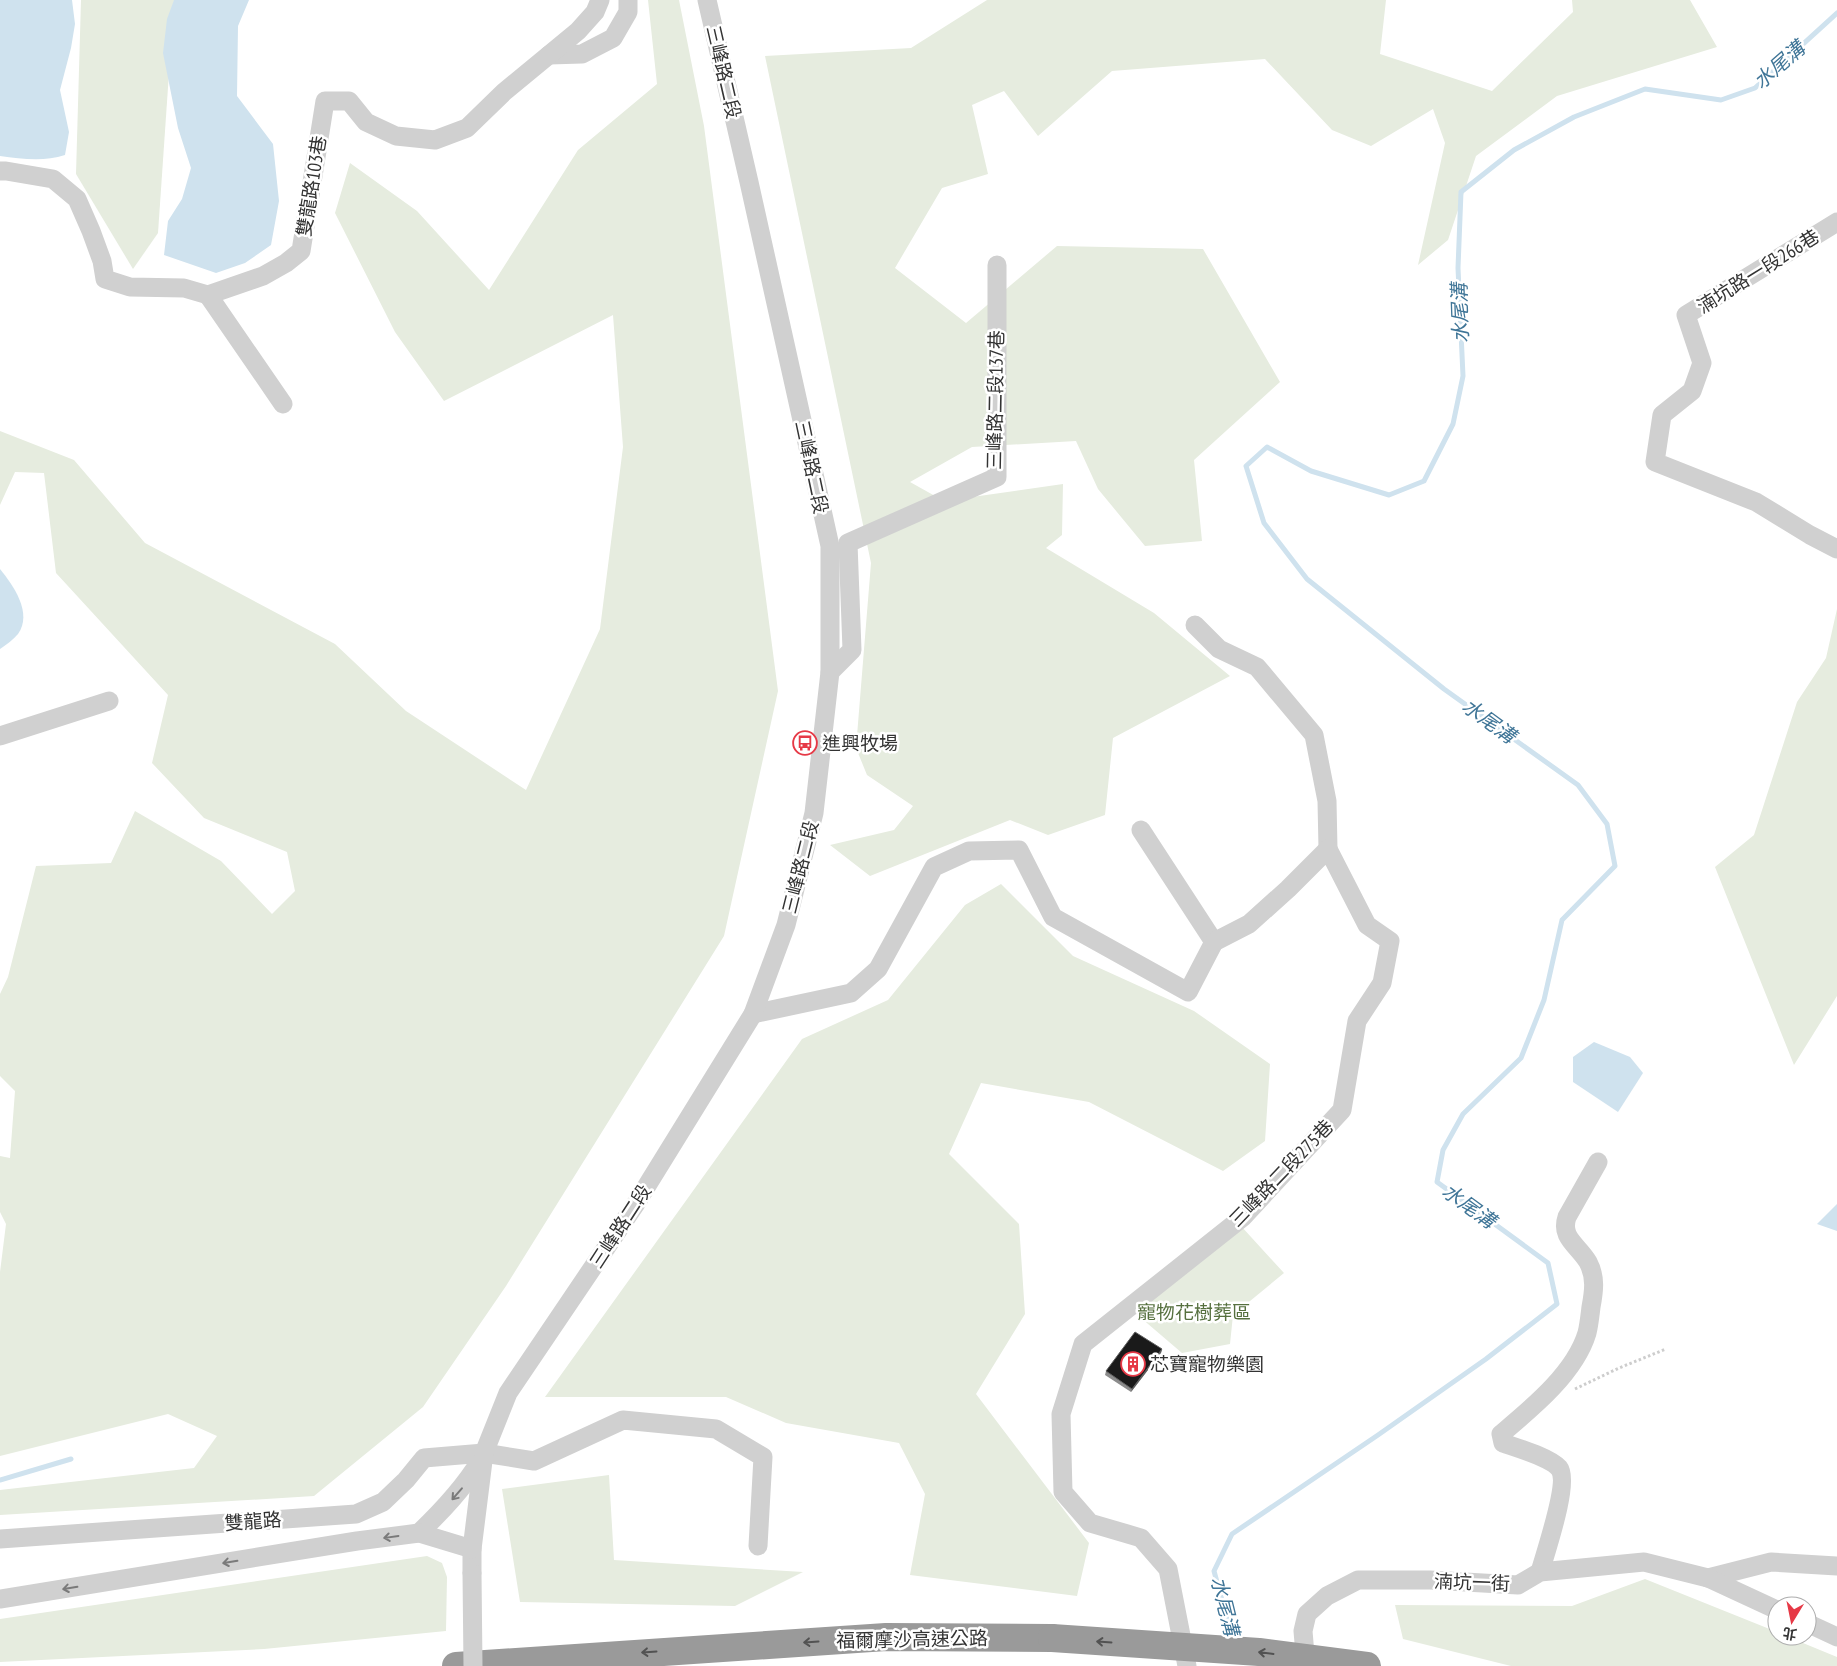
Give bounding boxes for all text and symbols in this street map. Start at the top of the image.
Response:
street label: 三峰路二段 [702,23,746,121]
water label: 水尾溝 [1748,34,1812,94]
street label: 雙龍路103巷 [291,134,331,238]
street label: 湳坑路一段266巷 [1692,224,1824,318]
water label: 水尾溝 [1446,280,1474,343]
street label: 三峰路二段137巷 [982,330,1008,470]
street label: 三峰路二段 [790,418,834,516]
water label: 水尾溝 [1457,693,1523,751]
bus stop icon: 進興牧場 [792,730,818,756]
place label: 進興牧場 [822,731,898,755]
street label: 三峰路二段 [777,818,823,916]
street label: 三峰路二段275巷 [1224,1114,1338,1232]
water label: 水尾溝 [1437,1178,1503,1236]
street label: 三峰路二段 [584,1180,656,1272]
park label: 寵物花樹葬區 [1137,1300,1251,1324]
building icon: 芯寶寵物樂園 [1120,1351,1146,1377]
place label: 芯寶寵物樂園 [1150,1352,1264,1376]
one-way arrow [451,1487,463,1500]
street label: 雙龍路 [224,1507,282,1535]
one-way arrow [383,1532,399,1542]
one-way arrow [223,1558,239,1568]
street label: 湳坑一街 [1434,1569,1510,1595]
water label: 水尾溝 [1205,1574,1246,1641]
one-way arrow [62,1583,78,1593]
north arrow [1767,1596,1817,1646]
text: 北 [1781,1624,1798,1644]
street label: 福爾摩沙高速公路 [836,1626,988,1652]
one-way arrow [803,1637,819,1646]
one-way arrow [1096,1637,1112,1646]
one-way arrow [641,1648,657,1657]
one-way arrow [1259,1648,1275,1658]

